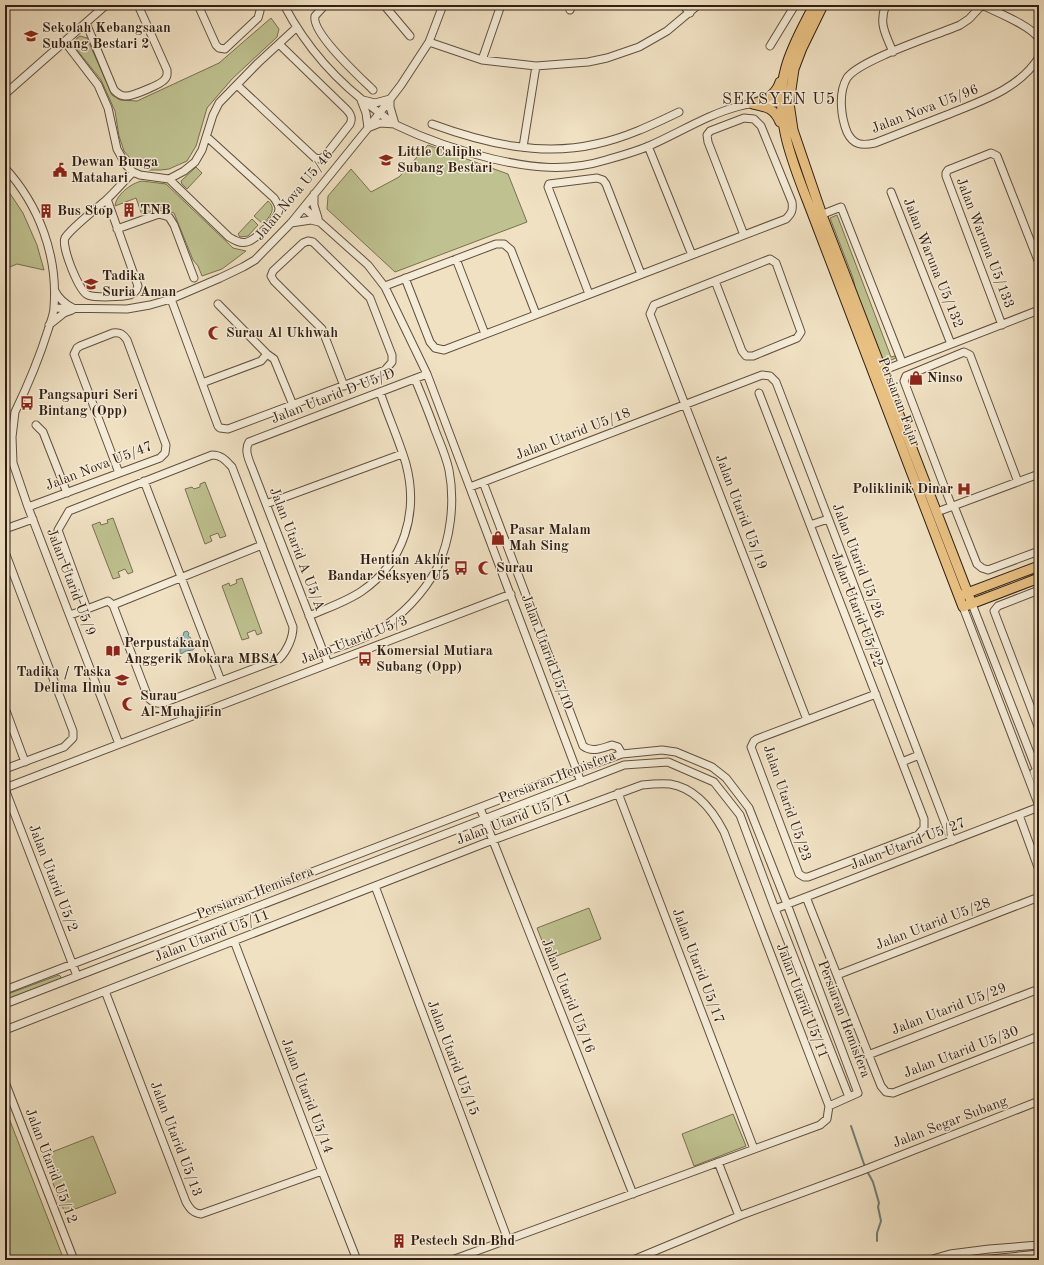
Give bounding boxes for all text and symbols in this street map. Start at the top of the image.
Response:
place label: Sekolah Kebangsaan Subang Bestari 2 [42,21,171,51]
school or university icon: Sekolah Kebangsaan Subang Bestari 2 [23,28,39,44]
street label: Jalan Nova U5/96 [870,82,980,136]
district label: SEKSYEN U5 [722,92,836,108]
place label: Little Caliphs Subang Bestari [397,145,492,175]
street label: Jalan Nova U5/46 [252,147,336,243]
school or university icon: Little Caliphs Subang Bestari [378,152,394,168]
place label: Dewan Bunga Matahari [71,155,158,185]
public building icon: Dewan Bunga Matahari [52,162,68,178]
street label: Jalan Waruna U5/133 [954,176,1016,310]
street label: Jalan Waruna U5/132 [901,196,965,330]
building icon: TNB [121,202,137,218]
building icon: Bus Stop [38,203,54,219]
place label: TNB [140,203,171,217]
place label: Bus Stop [57,204,113,218]
place label: Tadika Suria Aman [102,269,176,299]
school or university icon: Tadika Suria Aman [83,276,99,292]
mosque icon: Surau Al Ukhwah [207,325,223,341]
place label: Surau Al Ukhwah [226,326,338,340]
street label: Persiaran Fajar [876,355,923,449]
street label: Jalan Utarid D U5/D [269,366,397,426]
shop icon: Ninso [908,370,924,386]
place label: Ninso [927,371,963,385]
place label: Pangsapuri Seri Bintang (Opp) [38,388,138,418]
bus stop icon: Pangsapuri Seri Bintang (Opp) [19,395,35,411]
street label: Jalan Utarid U5/18 [514,406,632,462]
street label: Jalan Nova U5/47 [44,439,154,493]
street label: Jalan Utarid U5/19 [713,453,769,571]
hospital icon: Poliklinik Dinar [956,481,972,497]
place label: Poliklinik Dinar [852,482,953,496]
street label: Jalan Utarid A U5/A [267,485,327,613]
street label: Jalan Utarid U5/26 [830,502,886,620]
place label: Pasar Malam Mah Sing [509,523,591,553]
street label: Jalan Utarid U5/9 [44,526,98,638]
shop icon: Pasar Malam Mah Sing [490,530,506,546]
street label: Jalan Utarid U5/22 [829,551,885,669]
place label: Hentian Akhir Bandar Seksyen U5 [327,553,450,583]
bus stop icon: Hentian Akhir Bandar Seksyen U5 [453,560,469,576]
mosque icon: Surau [477,560,493,576]
place label: Surau [496,561,534,575]
street label: Jalan Utarid U5/10 [519,593,575,711]
street label: Jalan Utarid U5/3 [298,613,410,667]
place label: Perpustakaan Anggerik Mokara MBSA [124,636,279,666]
library icon: Perpustakaan Anggerik Mokara MBSA [105,643,121,659]
place label: Komersial Mutiara Subang (Opp) [376,644,493,674]
bus stop icon: Komersial Mutiara Subang (Opp) [357,651,373,667]
place label: Tadika / Taska Delima Ilmu [16,665,111,695]
school or university icon: Tadika / Taska Delima Ilmu [114,672,130,688]
place label: Surau Al-Muhajirin [140,689,222,719]
mosque icon: Surau Al-Muhajirin [121,696,137,712]
street label: Jalan Utarid U5/23 [761,743,813,863]
street label: Persiaran Hemisfera [497,748,617,806]
street label: Jalan Utarid U5/11 [455,791,573,847]
street label: Jalan Utarid U5/27 [849,816,967,872]
street label: Jalan Utarid U5/2 [26,822,80,934]
street label: Persiaran Hemisfera [195,864,315,922]
street label: Jalan Utarid U5/28 [874,896,992,952]
street label: Jalan Utarid U5/17 [670,907,726,1025]
street label: Jalan Utarid U5/11 [153,908,271,964]
street label: Jalan Utarid U5/16 [539,937,597,1055]
street label: Jalan Utarid U5/11 [774,942,830,1060]
street label: Persiaran Hemisfera [815,959,873,1079]
street label: Jalan Utarid U5/29 [890,981,1008,1037]
street label: Jalan Utarid U5/15 [425,999,481,1117]
street label: Jalan Utarid U5/30 [902,1024,1020,1080]
street label: Jalan Utarid U5/14 [279,1037,335,1155]
street label: Jalan Utarid U5/13 [148,1080,204,1198]
street label: Jalan Segar Subang [891,1094,1010,1150]
street label: Jalan Utarid U5/12 [23,1107,79,1225]
building icon: Pestech Sdn Bhd [391,1233,407,1249]
place label: Pestech Sdn Bhd [410,1234,515,1248]

